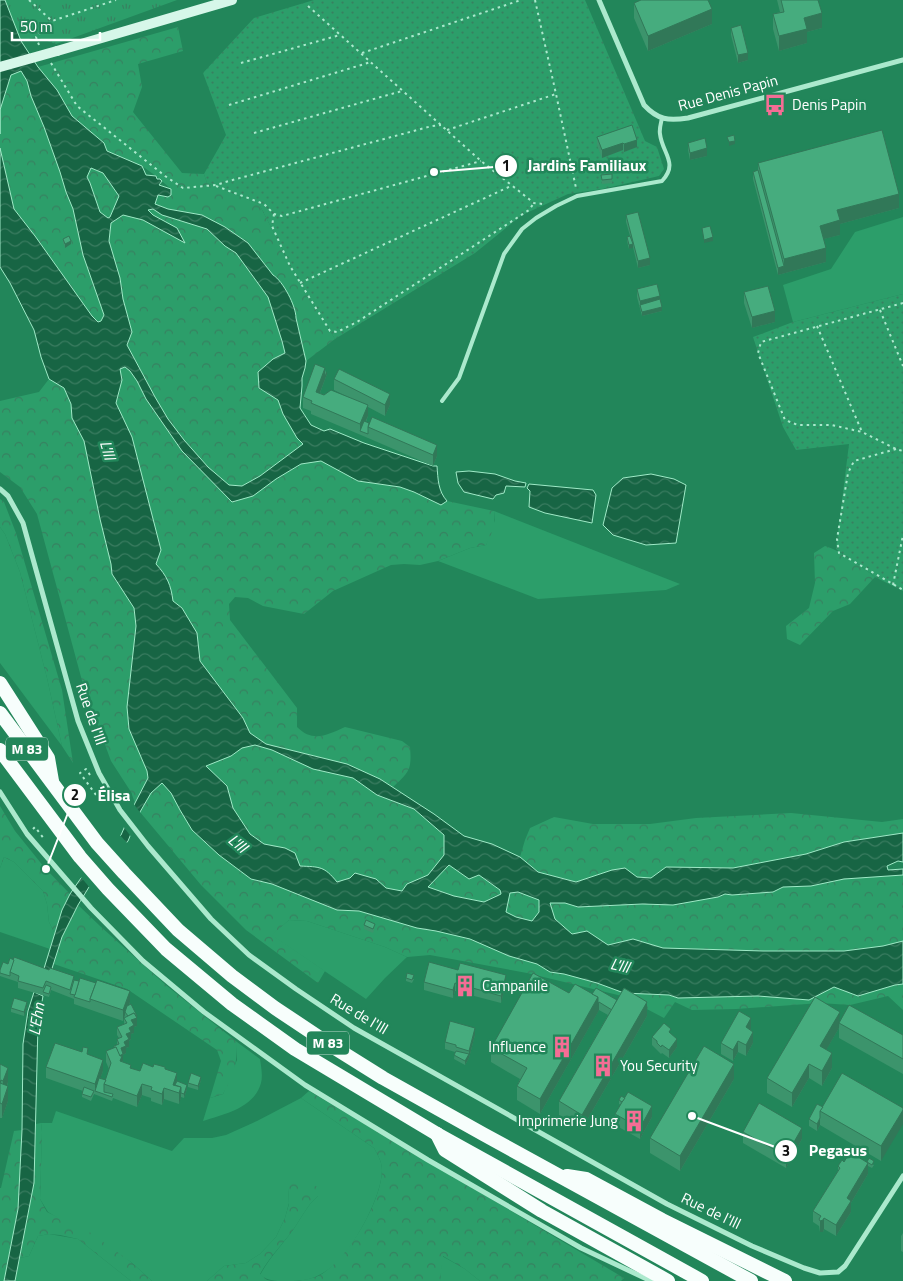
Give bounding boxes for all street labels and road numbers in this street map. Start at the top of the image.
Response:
street label: Rue Denis Papin [675,68,780,117]
street label: Rue de l'Ill [70,680,113,748]
road number: M 83 [6,738,48,761]
street label: Rue de l'Ill [326,987,393,1040]
road number: M 83 [307,1032,349,1054]
street label: Rue de l'Ill [677,1186,745,1235]

